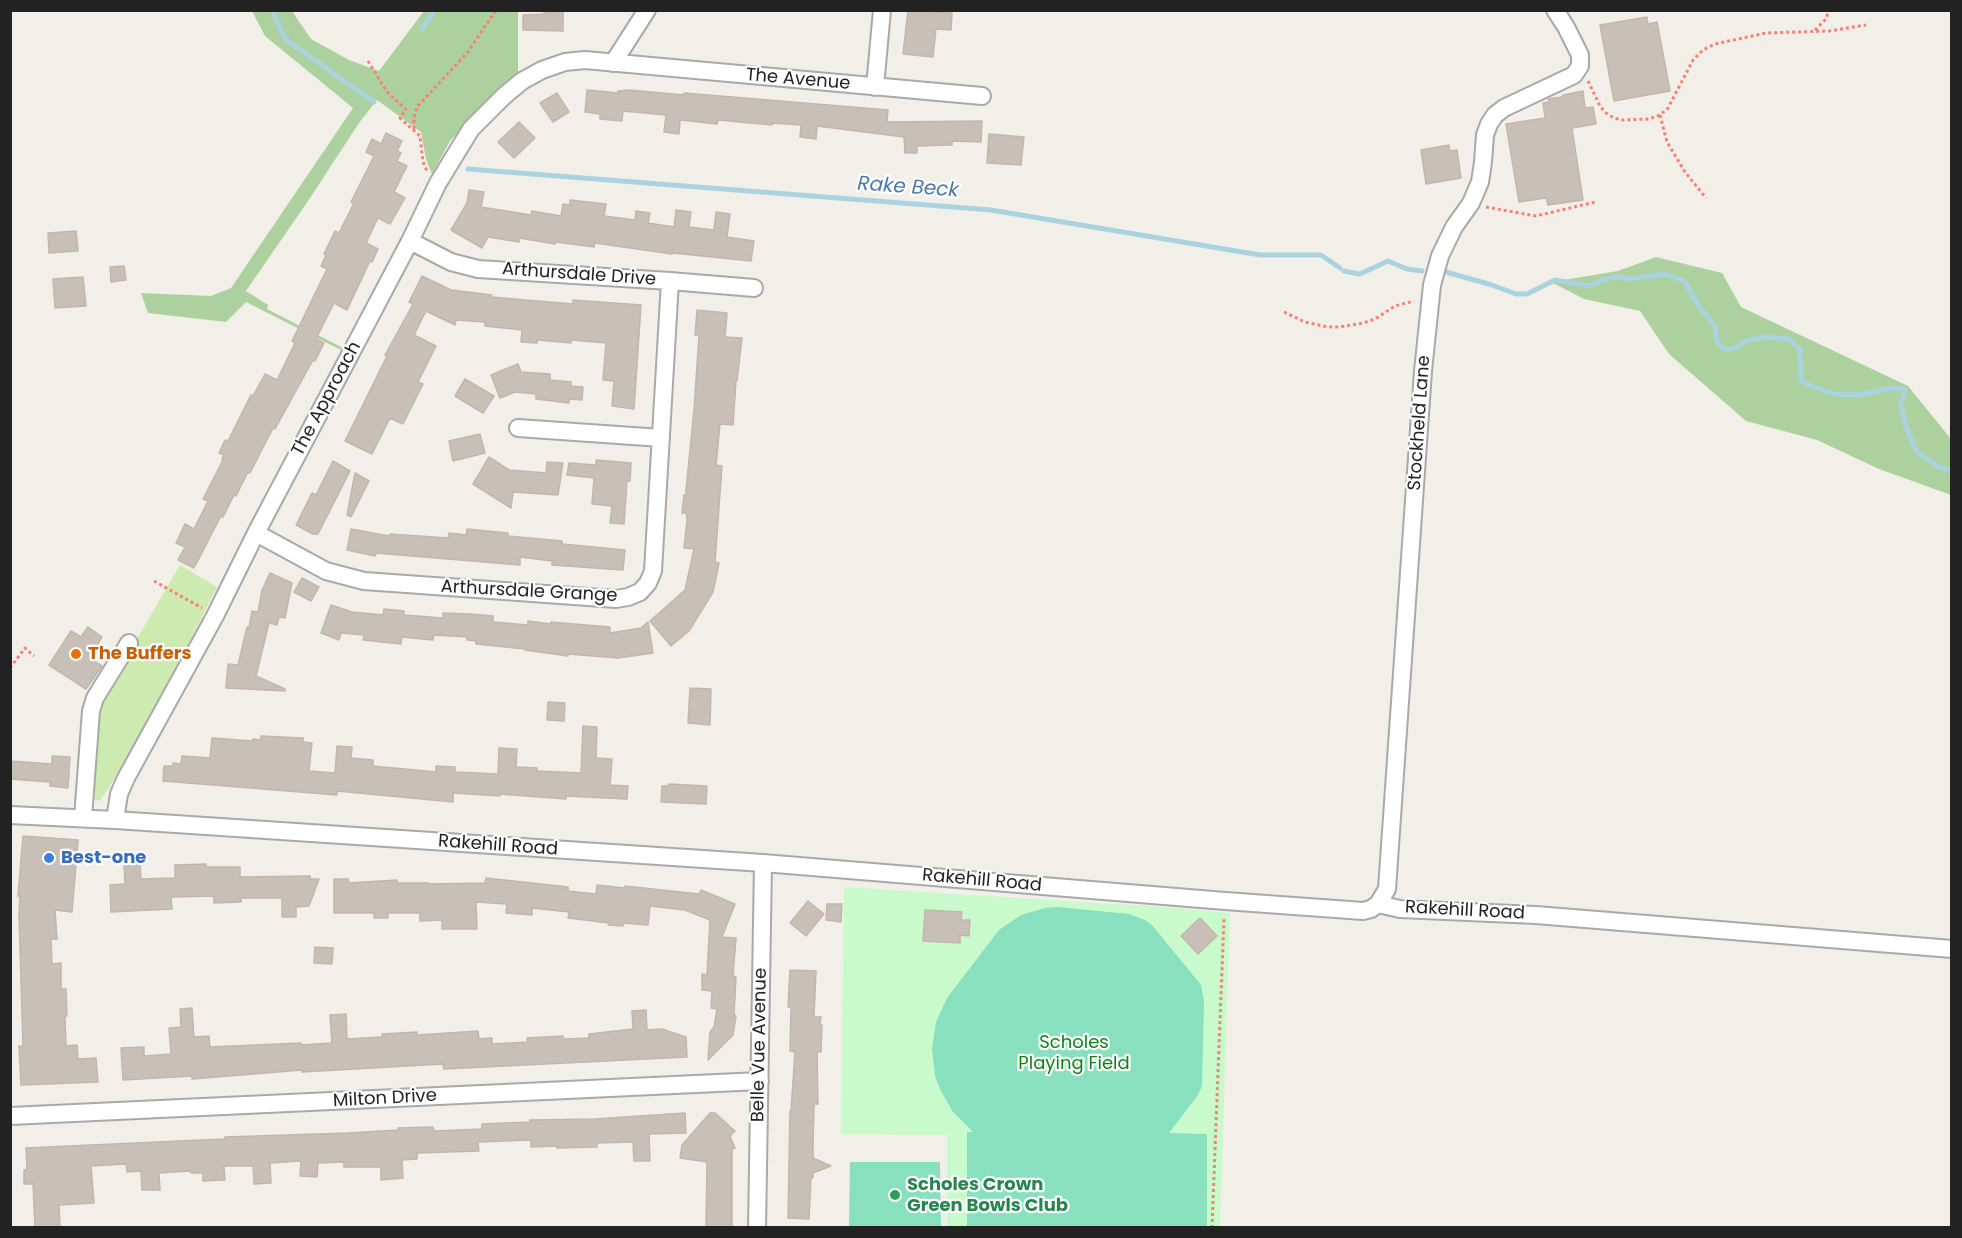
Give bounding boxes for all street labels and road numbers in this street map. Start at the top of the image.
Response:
street label: The Avenue [745,65,851,95]
street label: Arthursdale Drive [501,259,657,291]
street label: The Approach [288,338,366,460]
street label: Stockheld Lane [1404,355,1436,491]
street label: Arthursdale Grange [440,577,618,607]
street label: Rakehill Road [437,831,559,861]
street label: Rakehill Road [921,865,1043,897]
street label: Rakehill Road [1405,897,1525,925]
street label: Belle Vue Avenue [748,968,772,1122]
street label: Milton Drive [333,1085,437,1113]

